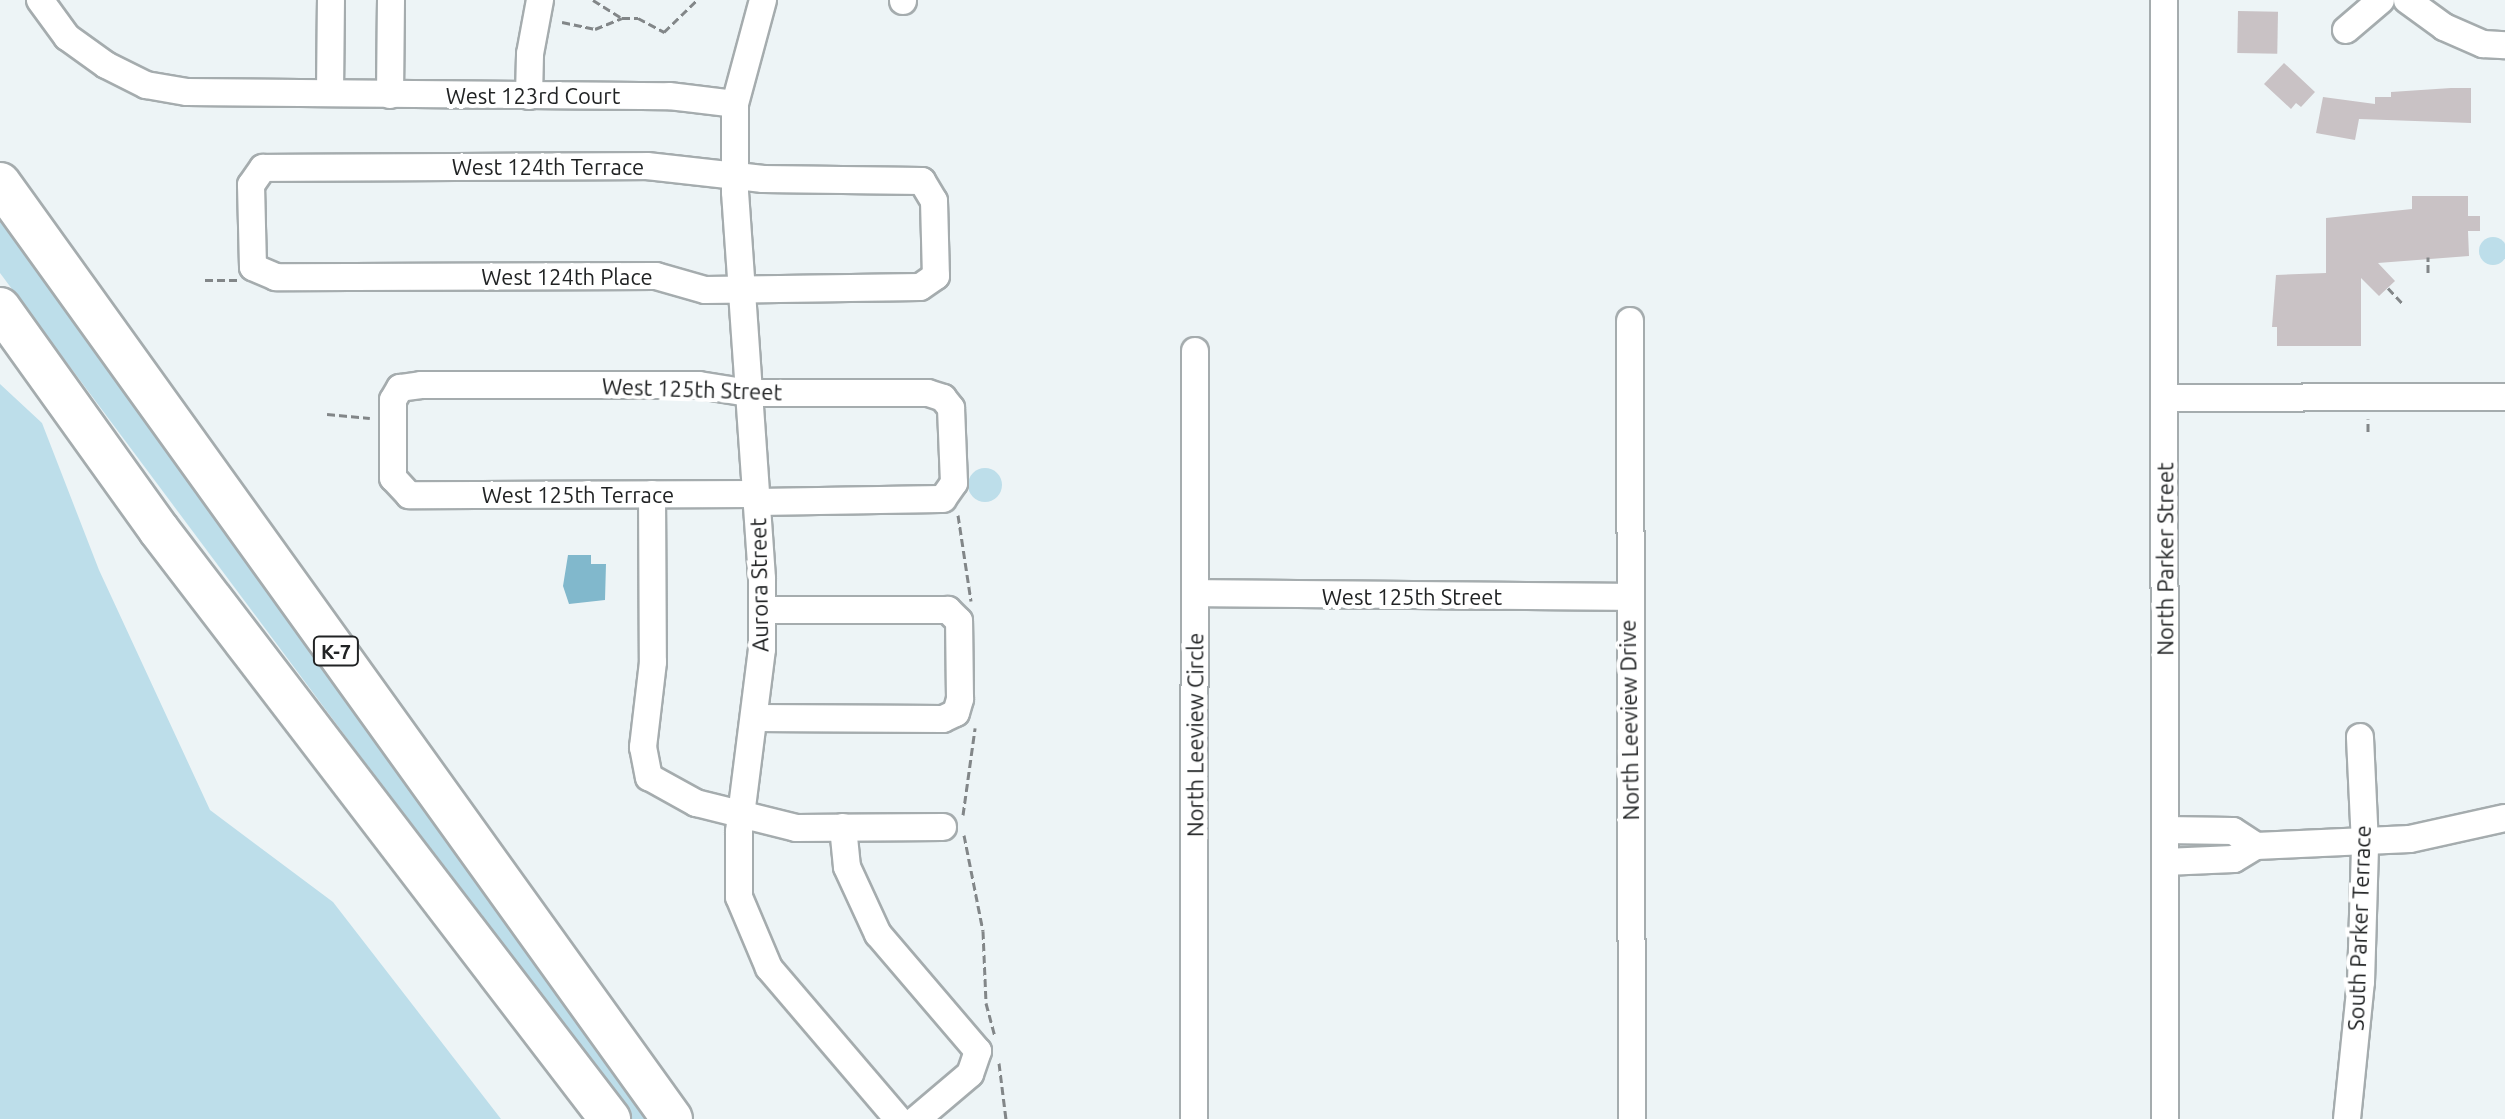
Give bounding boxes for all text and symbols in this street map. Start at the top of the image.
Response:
street label: West 123rd Court [446,83,620,109]
street label: West 124th Terrace [452,154,644,180]
street label: West 124th Place [481,264,653,290]
street label: West 125th Street [601,373,783,405]
street label: North Parker Street [2152,462,2178,656]
street label: West 125th Terrace [482,482,674,508]
street label: Aurora Street [745,518,773,652]
street label: West 125th Street [1322,584,1502,610]
street label: North Leeview Drive [1614,619,1644,821]
street label: North Leeview Circle [1182,633,1208,837]
road number: K-7 [312,635,360,667]
street label: South Parker Terrace [2342,825,2376,1031]

